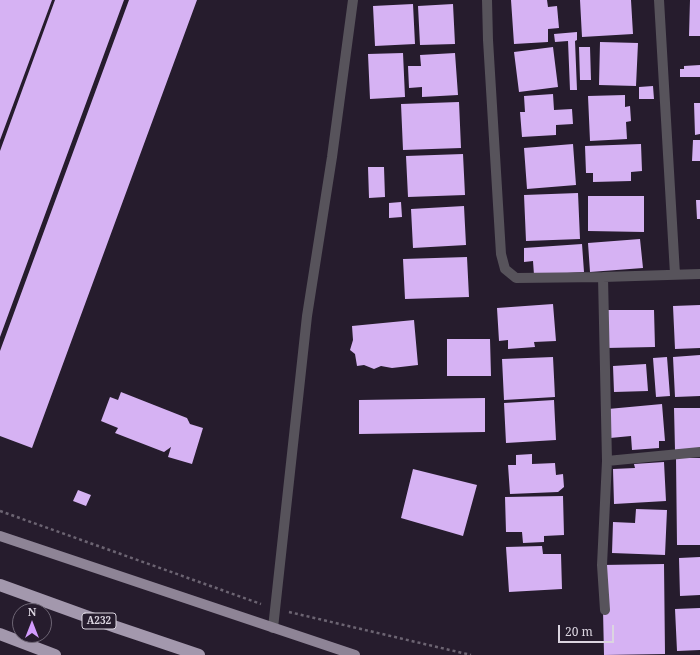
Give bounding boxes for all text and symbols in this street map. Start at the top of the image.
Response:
north arrow [12,603,52,643]
text: N [28,604,36,619]
road number: A232 [82,613,116,629]
scale bar [560,617,616,643]
text: 20 m [565,623,593,640]

